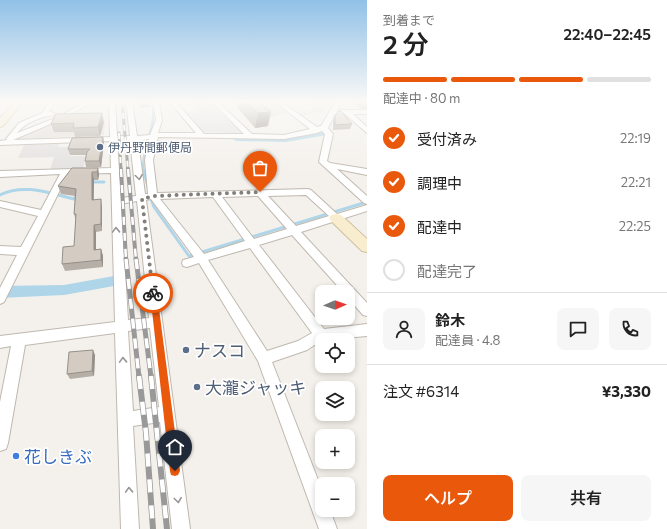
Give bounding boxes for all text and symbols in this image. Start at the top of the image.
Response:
text: 到着まで [383,12,435,28]
text: 22:40–22:45 [564,25,651,43]
text: 2 分 [383,28,429,59]
text: 配達中 · 80 m [383,90,460,106]
icon: check [383,127,405,149]
text: 受付済み [417,130,477,148]
text: 22:19 [620,130,651,146]
place label: 伊丹野間郵便局 [108,140,192,154]
marker: 伊丹野間郵便局 [95,142,105,152]
pin [243,151,277,192]
icon: bag [249,157,271,179]
icon: check [383,171,405,193]
one-way arrow [134,174,143,180]
text: 調理中 [417,174,462,192]
text: 22:21 [621,174,651,190]
icon: check [383,215,405,237]
text: 配達中 [417,218,462,236]
text: 22:25 [619,218,651,234]
one-way arrow [112,227,121,233]
text: 配達完了 [417,262,477,280]
courier [133,273,173,313]
icon: bike [142,282,164,304]
north arrow [315,285,355,325]
map controls [315,285,355,517]
button: person [383,308,425,350]
button: chat [557,308,599,350]
button: phone [609,308,651,350]
text: 鈴木 [435,311,465,329]
text: 配達員 · 4.8 [435,332,501,348]
button: locate [315,333,355,373]
place label: ナスコ [194,340,245,361]
marker: ナスコ [181,345,191,355]
one-way arrow [119,357,127,363]
place label: 大瀧ジャッキ [205,377,306,398]
button: layers [315,381,355,421]
marker: 大瀧ジャッキ [192,382,202,392]
text: 注文 #6314 [383,382,459,400]
text: ¥3,330 [602,382,651,400]
button: + [315,429,355,469]
pin [158,430,192,471]
icon: home [164,436,186,458]
place label: 花しきぶ [24,446,92,467]
marker: 花しきぶ [11,451,21,461]
button: ヘルプ [383,475,513,521]
button: 共有 [521,475,651,521]
button: − [315,477,355,517]
one-way arrow [124,487,133,493]
one-way arrow [173,497,182,503]

